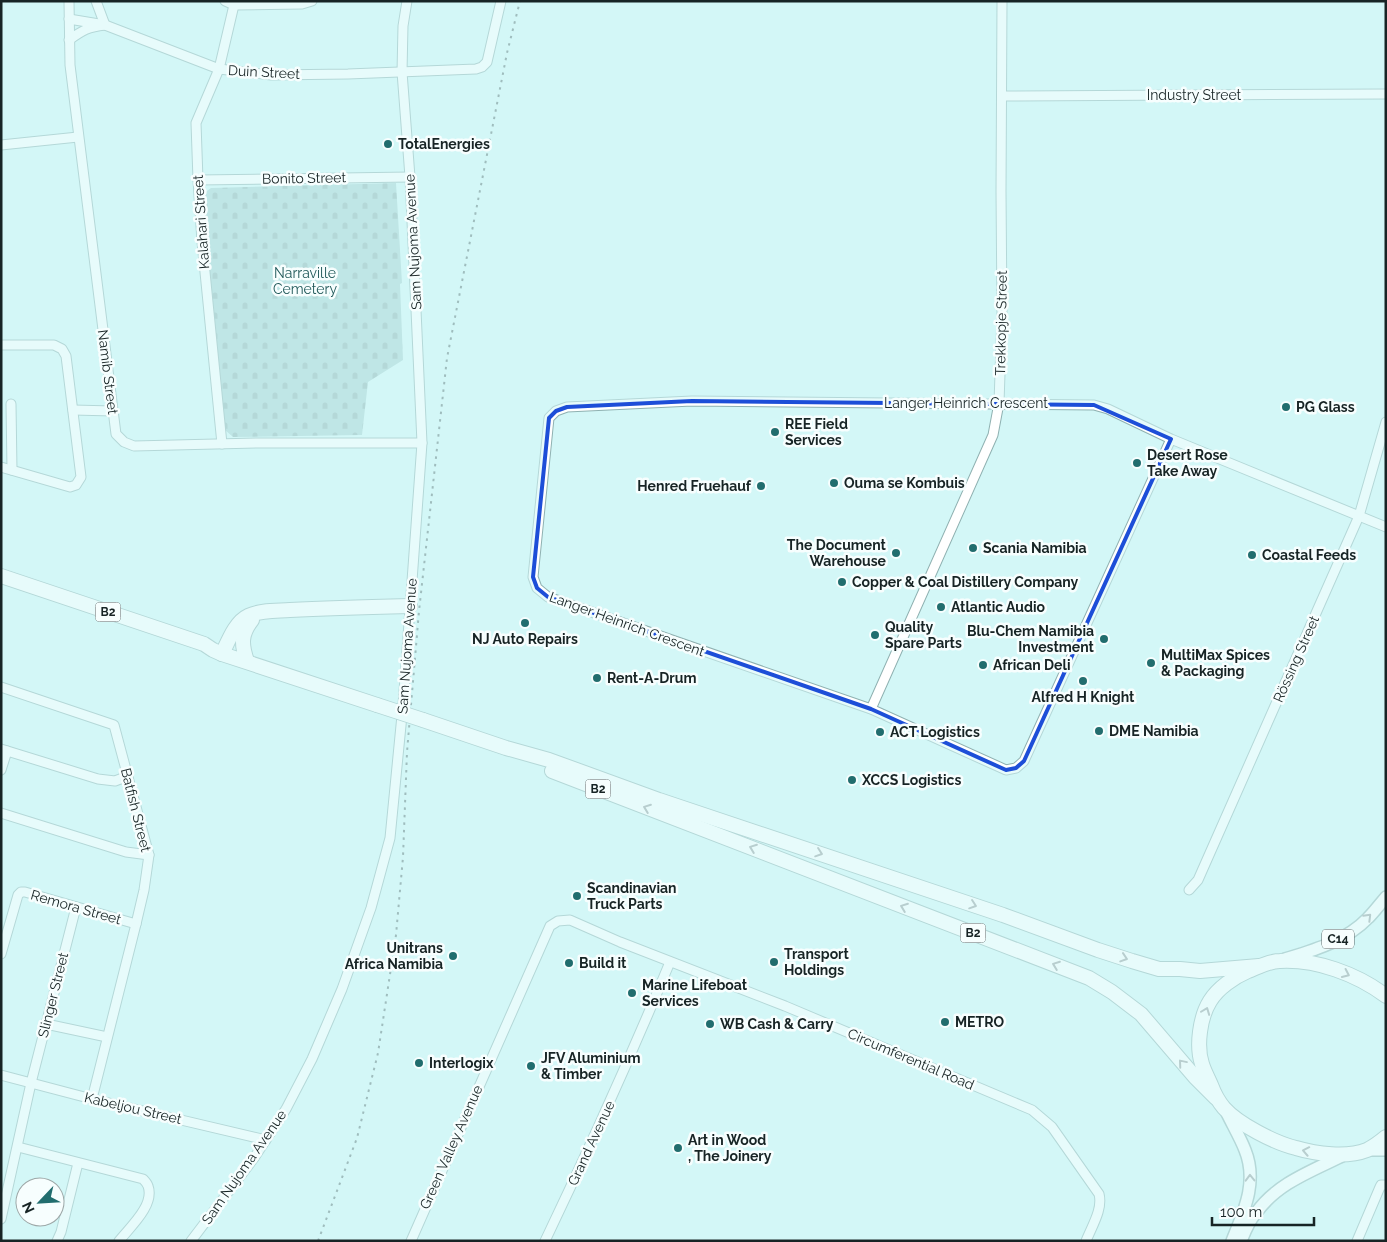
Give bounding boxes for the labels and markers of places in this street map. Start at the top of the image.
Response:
place label: TotalEnergies [398,136,490,152]
marker: TotalEnergies [382,138,394,150]
place label: PG Glass [1296,399,1355,415]
marker: PG Glass [1280,401,1292,413]
place label: REE Field Services [785,416,848,448]
marker: REE Field Services [769,426,781,438]
place label: Desert Rose Take Away [1147,447,1228,479]
marker: Desert Rose Take Away [1131,457,1143,469]
place label: Ouma se Kombuis [844,475,965,491]
marker: Ouma se Kombuis [828,477,840,489]
place label: Henred Fruehauf [637,478,752,494]
marker: Henred Fruehauf [755,480,767,492]
place label: The Document Warehouse [787,537,887,569]
place label: Scania Namibia [983,540,1087,556]
marker: Scania Namibia [967,542,979,554]
marker: The Document Warehouse [890,547,902,559]
place label: Coastal Feeds [1262,547,1356,563]
marker: Coastal Feeds [1246,549,1258,561]
place label: Copper & Coal Distillery Company [852,574,1079,590]
marker: Copper & Coal Distillery Company [836,576,848,588]
place label: Atlantic Audio [951,599,1046,615]
marker: Atlantic Audio [935,601,947,613]
marker: NJ Auto Repairs [519,617,531,629]
place label: Quality Spare Parts [885,619,962,651]
place label: Blu-Chem Namibia Investment [967,623,1095,655]
marker: Quality Spare Parts [869,629,881,641]
place label: NJ Auto Repairs [472,631,578,647]
marker: Blu-Chem Namibia Investment [1098,633,1110,645]
place label: MultiMax Spices & Packaging [1161,647,1270,679]
place label: African Deli [993,657,1071,673]
marker: MultiMax Spices & Packaging [1145,657,1157,669]
marker: African Deli [977,659,989,671]
place label: Rent-A-Drum [607,670,696,686]
marker: Rent-A-Drum [591,672,603,684]
marker: Alfred H Knight [1077,675,1089,687]
place label: Alfred H Knight [1032,689,1135,705]
place label: DME Namibia [1109,723,1199,739]
place label: ACT Logistics [890,724,980,740]
marker: DME Namibia [1093,725,1105,737]
marker: ACT Logistics [874,726,886,738]
place label: XCCS Logistics [861,772,961,788]
marker: XCCS Logistics [846,774,858,786]
place label: Scandinavian Truck Parts [587,880,677,912]
marker: Scandinavian Truck Parts [571,890,583,902]
place label: Unitrans Africa Namibia [345,940,443,972]
place label: Transport Holdings [784,946,850,978]
marker: Unitrans Africa Namibia [447,950,459,962]
place label: Build it [579,955,627,971]
marker: Transport Holdings [768,956,780,968]
marker: Build it [563,957,575,969]
place label: Marine Lifeboat Services [642,977,748,1009]
marker: Marine Lifeboat Services [626,987,638,999]
place label: METRO [955,1014,1004,1030]
place label: WB Cash & Carry [720,1016,834,1032]
marker: METRO [939,1016,951,1028]
marker: WB Cash & Carry [704,1018,716,1030]
place label: JFV Aluminium & Timber [541,1050,641,1082]
place label: Interlogix [429,1055,494,1071]
marker: Interlogix [413,1057,425,1069]
marker: JFV Aluminium & Timber [525,1060,537,1072]
place label: Art in Wood , The Joinery [688,1132,772,1164]
marker: Art in Wood , The Joinery [672,1142,684,1154]

